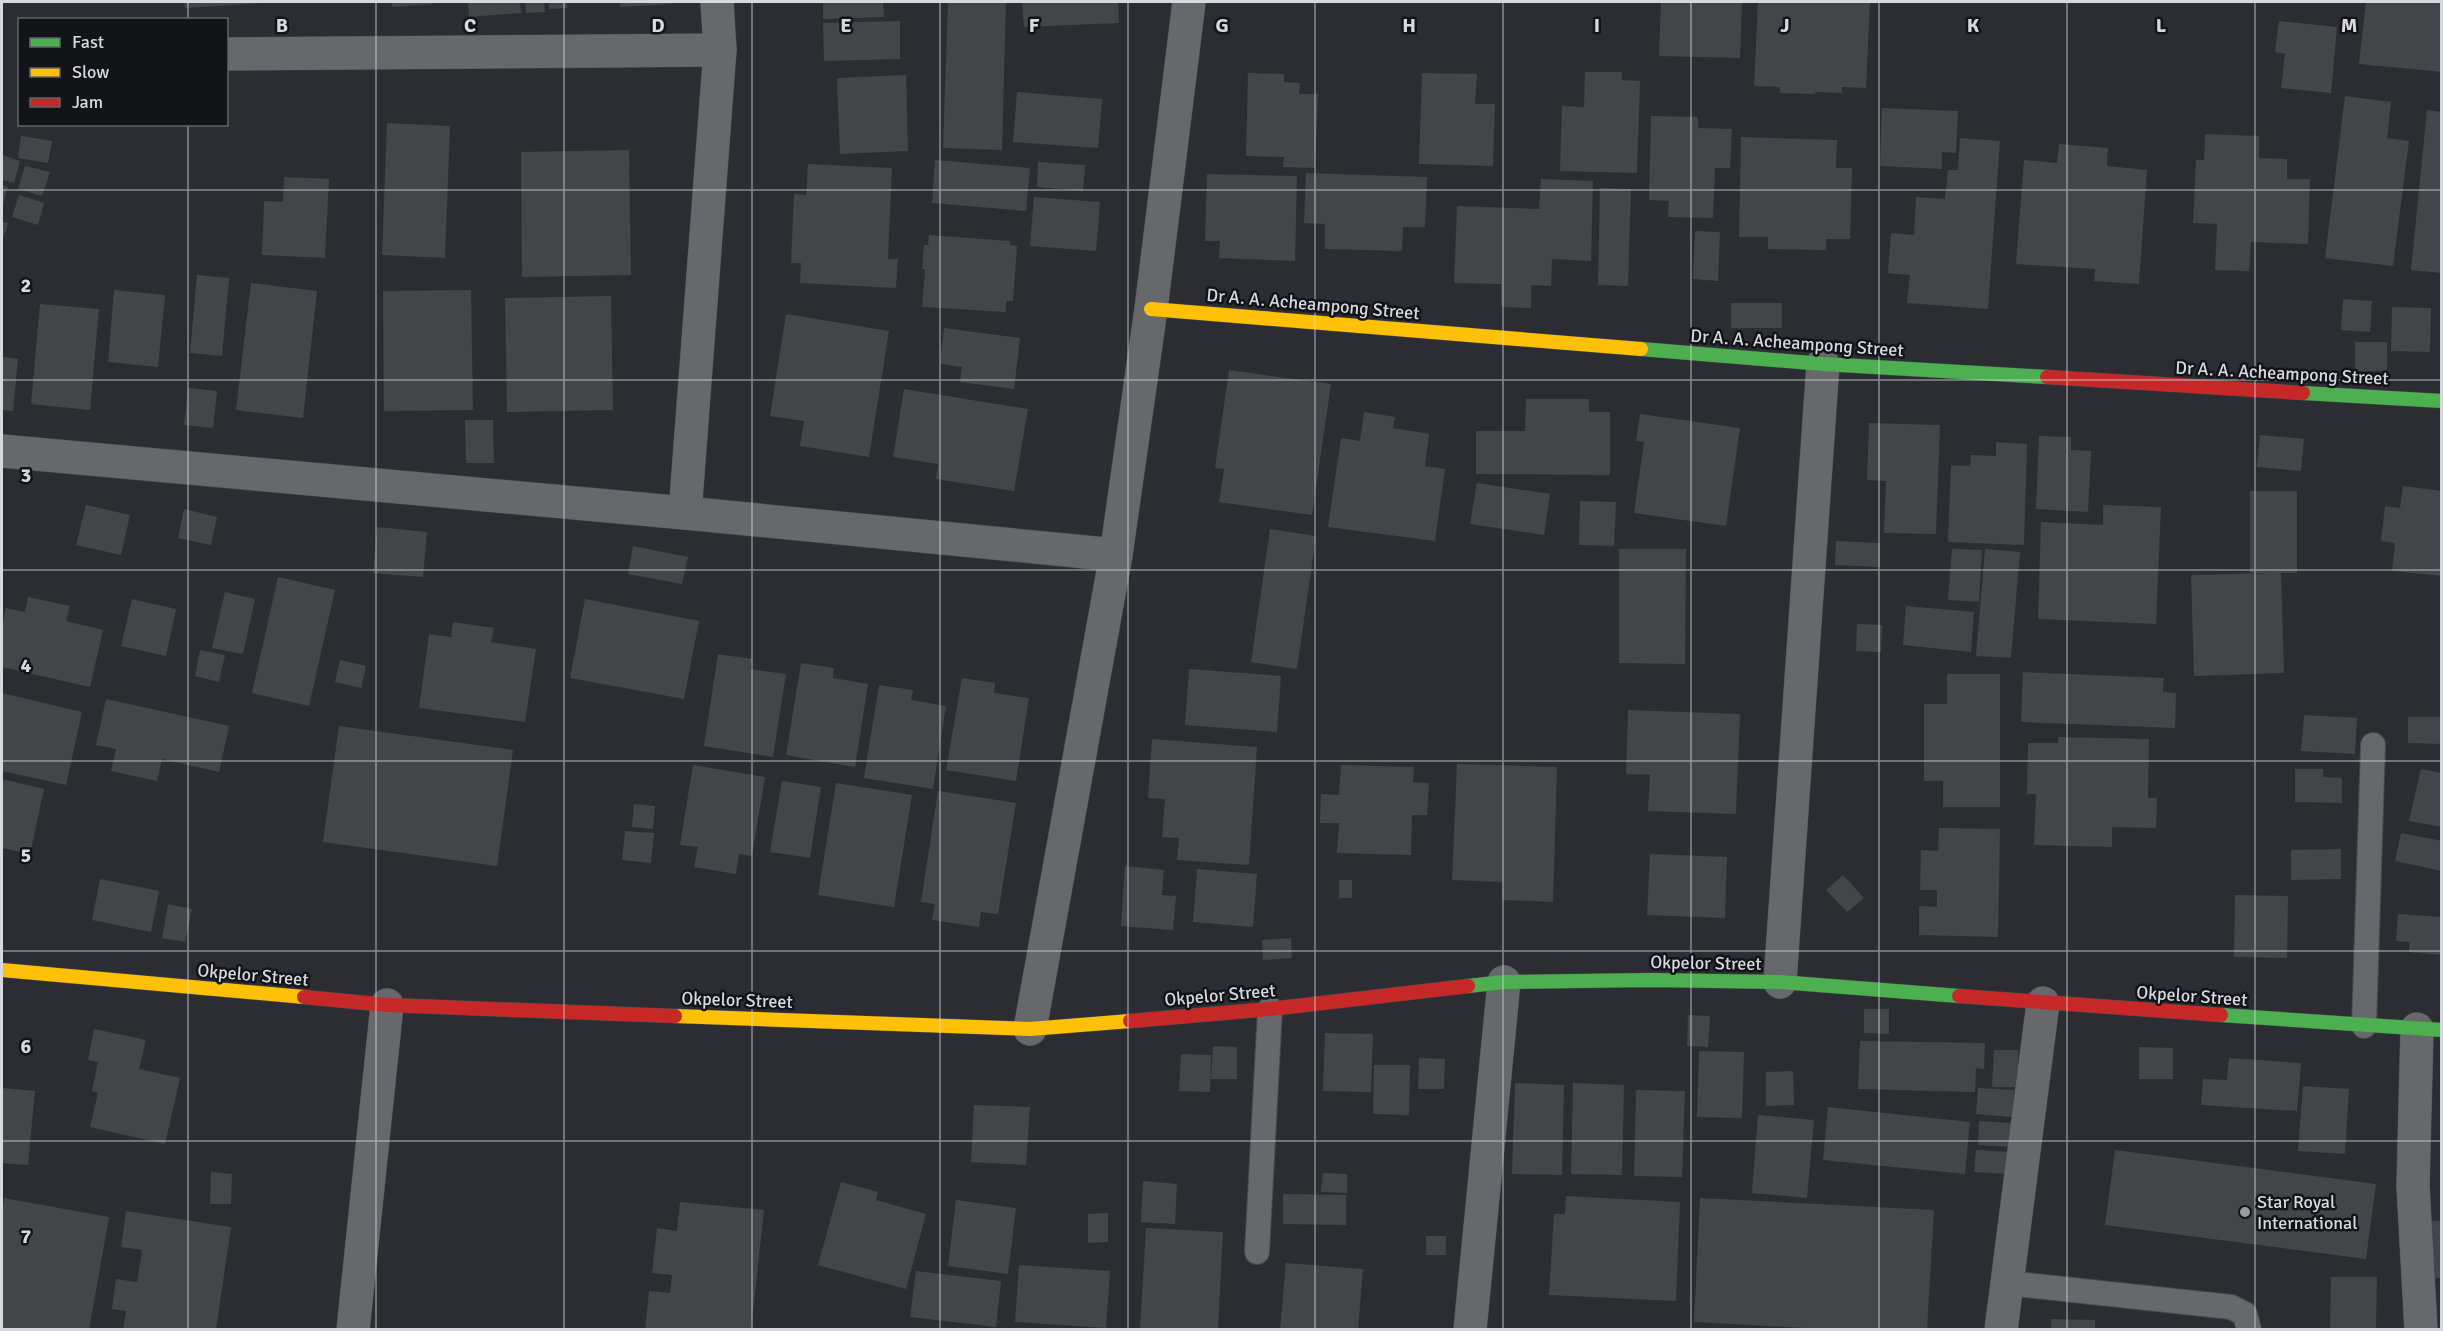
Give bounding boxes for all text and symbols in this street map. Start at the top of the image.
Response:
text: B [276,13,288,38]
text: C [464,13,476,38]
text: D [651,13,665,38]
text: E [840,13,852,38]
text: F [1029,13,1040,38]
text: G [1215,13,1229,38]
text: H [1402,13,1416,38]
text: I [1594,13,1600,38]
text: J [1780,13,1790,38]
text: K [1967,13,1980,38]
text: L [2156,13,2167,38]
text: M [2341,13,2357,38]
legend [18,18,228,126]
text: Fast [72,31,104,53]
text: Slow [72,61,109,83]
text: Jam [72,91,103,113]
text: 2 [21,273,31,298]
street label: Dr A. A. Acheampong Street [1206,284,1420,324]
street label: Dr A. A. Acheampong Street [1690,325,1904,361]
street label: Dr A. A. Acheampong Street [2175,356,2389,390]
text: 3 [21,463,31,488]
text: 4 [21,653,32,678]
text: 5 [21,843,31,868]
street label: Okpelor Street [1650,951,1762,975]
street label: Okpelor Street [197,959,309,991]
street label: Okpelor Street [1164,979,1276,1011]
street label: Okpelor Street [2136,981,2248,1011]
street label: Okpelor Street [681,987,793,1013]
text: 6 [21,1034,32,1059]
place label: Star Royal International [2257,1191,2358,1234]
marker: Star Royal International [2238,1205,2252,1219]
text: 7 [21,1224,32,1249]

